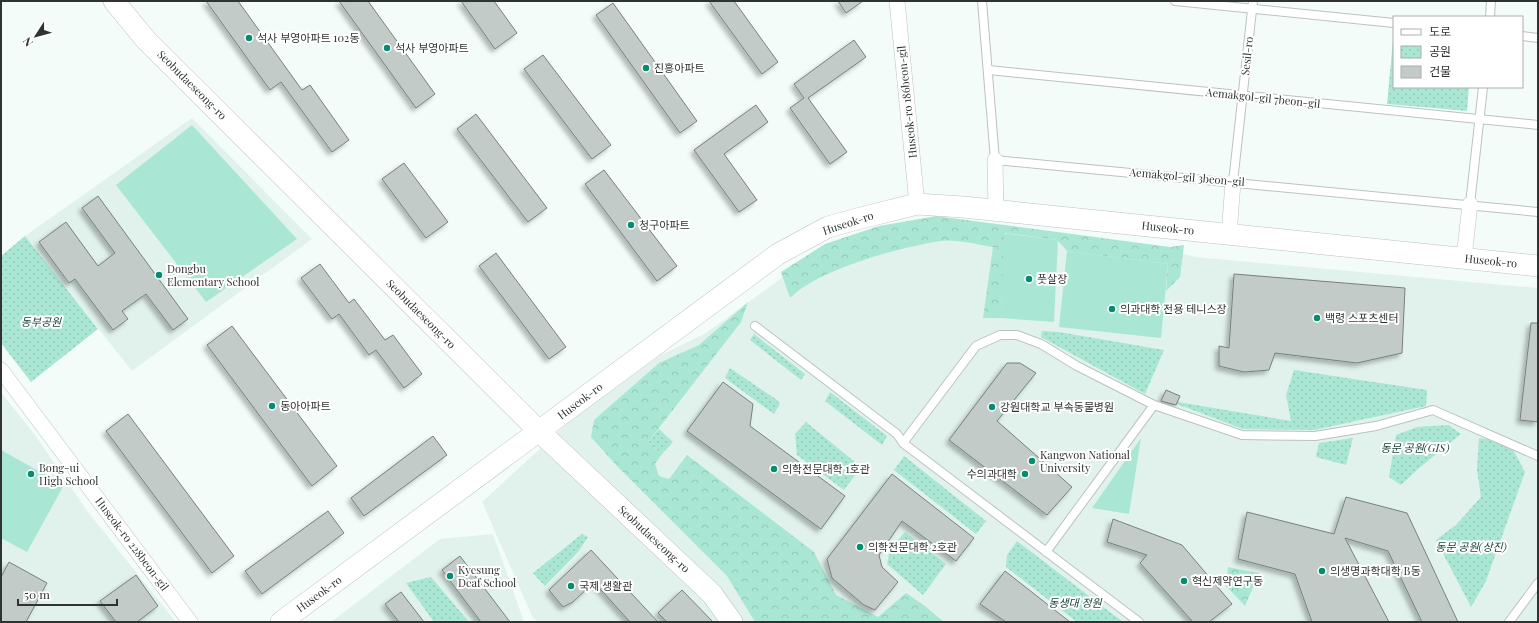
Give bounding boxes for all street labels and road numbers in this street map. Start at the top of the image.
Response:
street label: Sesil-ro [1237,36,1256,76]
street label: Huseok-ro 186beon-gil [893,45,920,159]
street label: Seobudaeseong-ro [154,47,230,123]
street label: Aemakgol-gil 7beon-gil [1204,84,1321,111]
street label: Aemakgol-gil 3beon-gil [1128,164,1245,189]
street label: Huseok-ro [820,207,875,238]
street label: Huseok-ro [1141,217,1195,238]
street label: Huseok-ro [1464,250,1518,271]
street label: Seobudaeseong-ro [383,276,459,352]
street label: Huseok-ro [554,379,605,422]
street label: Huseok-ro 228beon-gil [92,494,173,594]
street label: Seobudaeseong-ro [615,502,693,576]
street label: Huseok-ro [293,572,344,615]

